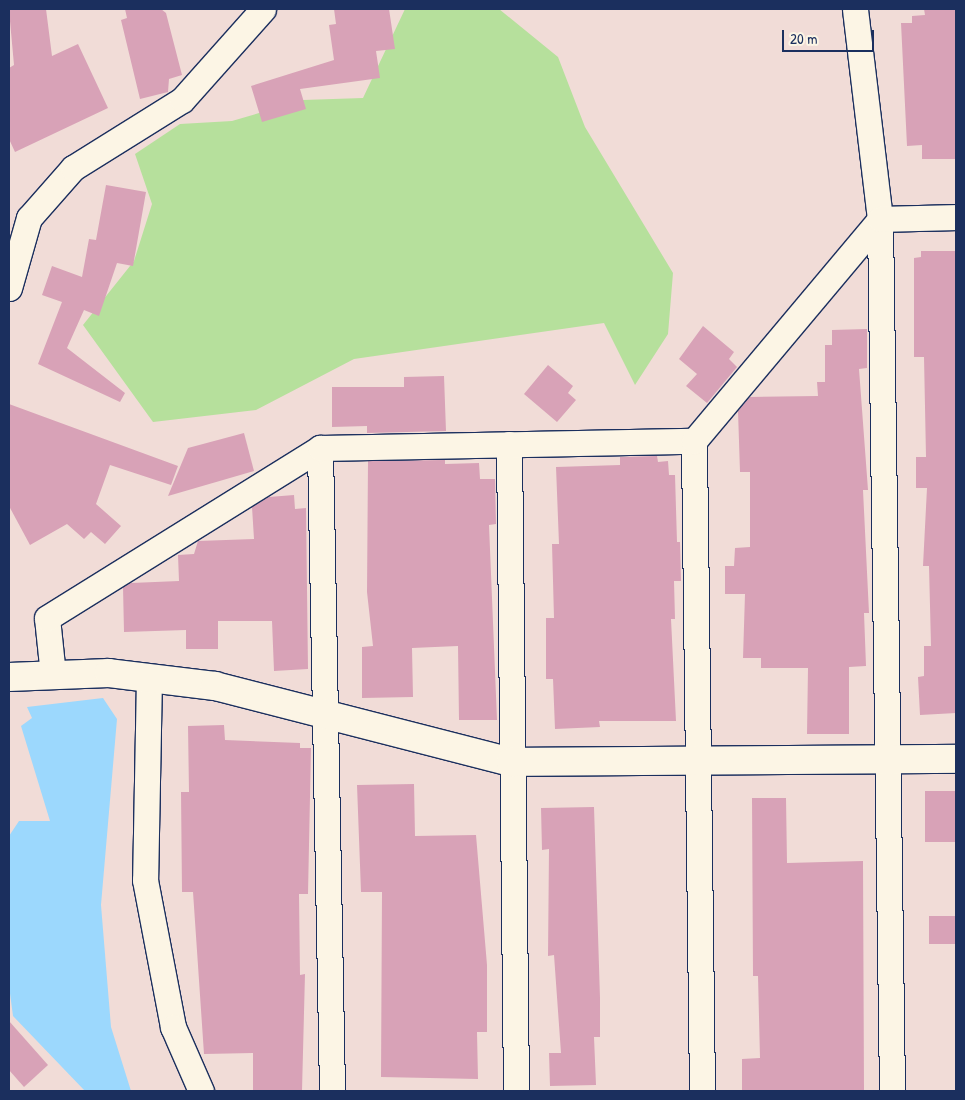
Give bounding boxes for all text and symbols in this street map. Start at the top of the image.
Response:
scale bar [785,20,878,52]
text: 20 m [790,28,817,49]

